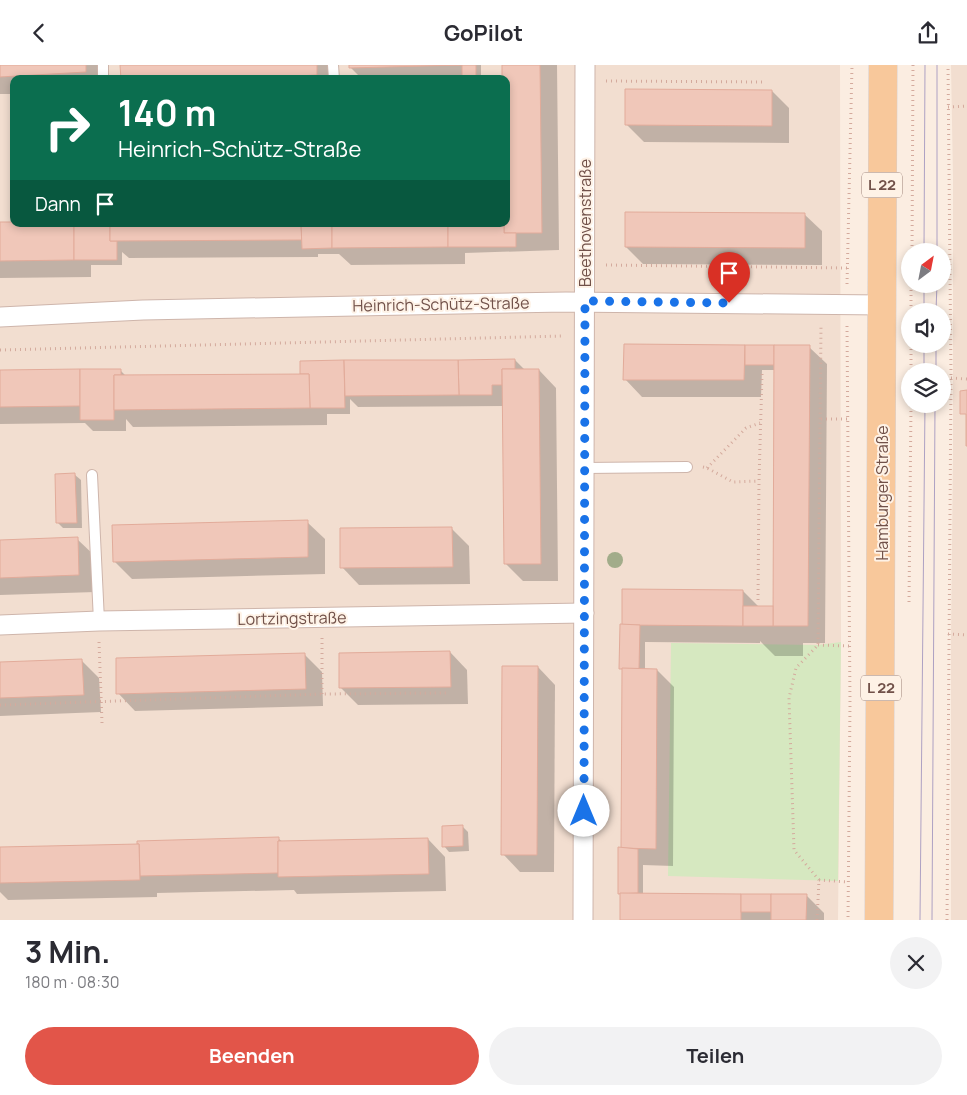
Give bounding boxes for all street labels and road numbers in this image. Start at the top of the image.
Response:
street label: Beethovenstraße [574,159,596,287]
road number: L 22 [862,173,902,197]
street label: Heinrich-Schütz-Straße [352,291,530,317]
street label: Hamburger Straße [871,425,893,561]
street label: Lortzingstraße [237,606,347,630]
road number: L 22 [861,675,901,701]

